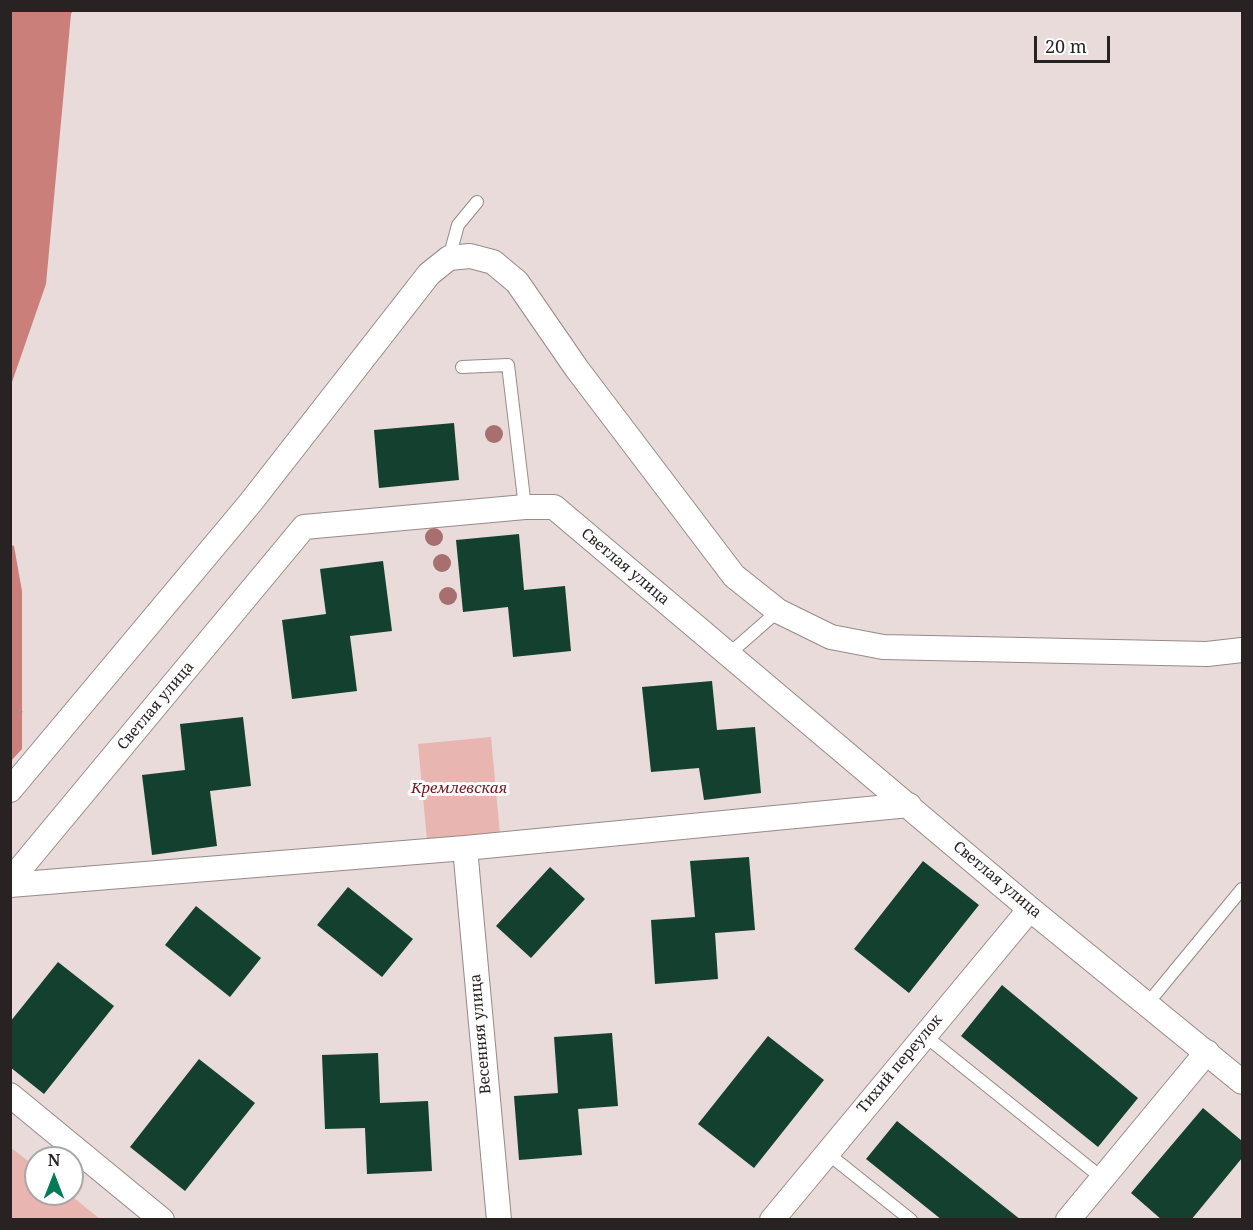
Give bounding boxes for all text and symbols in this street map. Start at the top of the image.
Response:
scale bar [1037,24,1114,62]
text: 20 m [1045,34,1087,58]
street label: Светлая улица [577,525,673,609]
street label: Светлая улица [114,658,198,754]
park label: Кремлевская [411,780,507,798]
street label: Светлая улица [949,838,1045,922]
street label: Весенняя улица [467,973,495,1095]
street label: Тихий переулок [854,1011,946,1117]
north arrow [24,1146,84,1206]
text: N [48,1149,60,1171]

